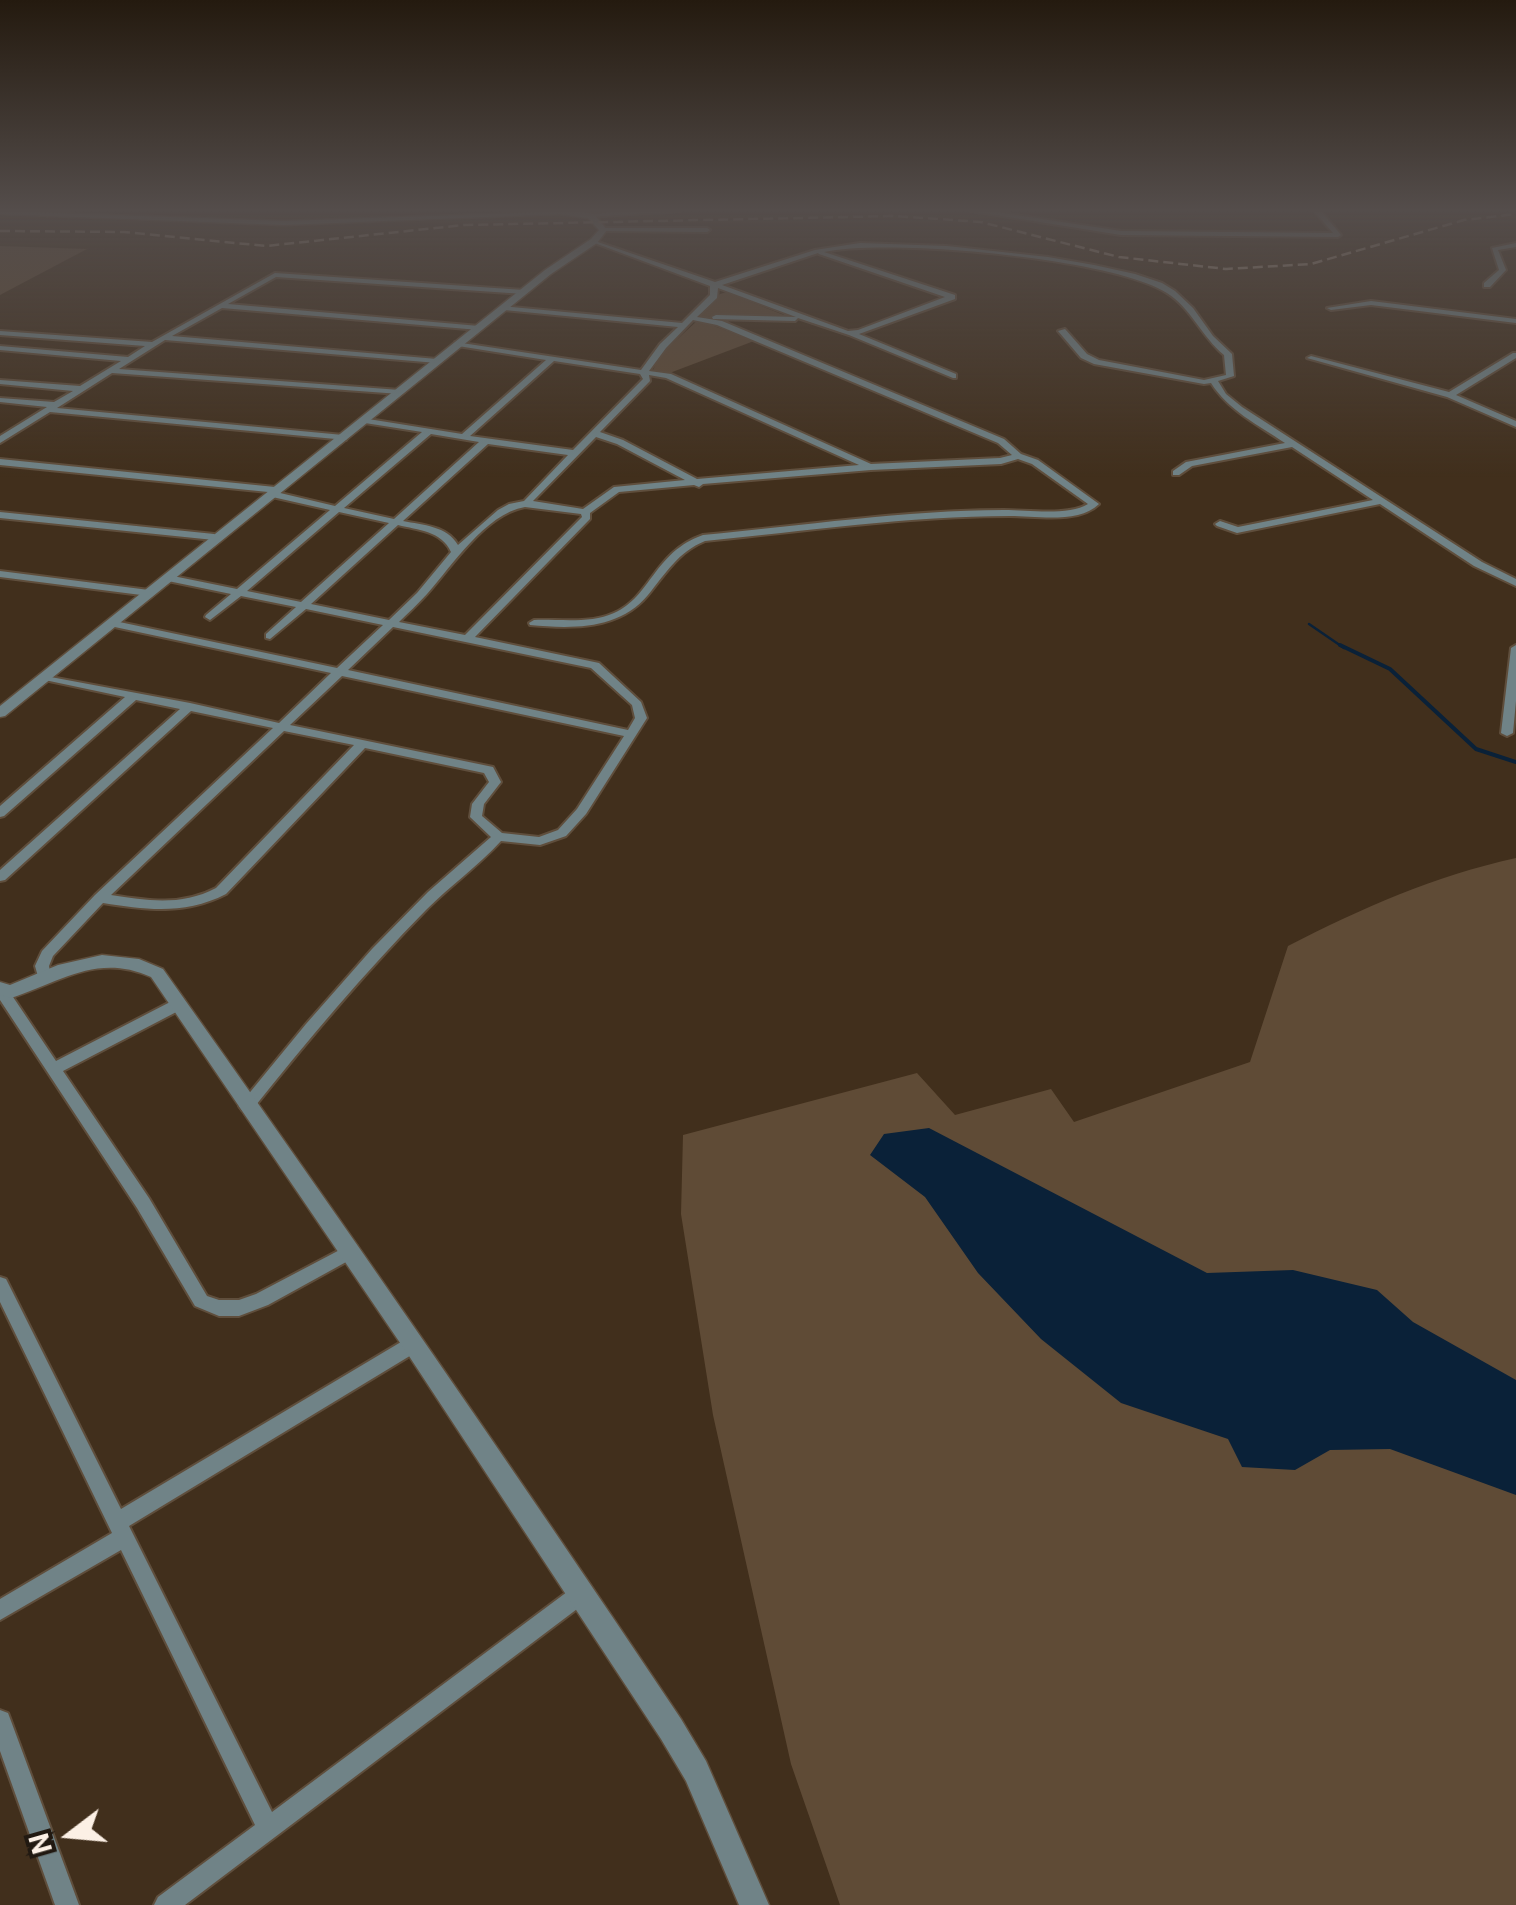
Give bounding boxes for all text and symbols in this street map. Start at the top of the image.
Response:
north arrow [20,1785,120,1885]
text: N [22,1829,59,1857]

